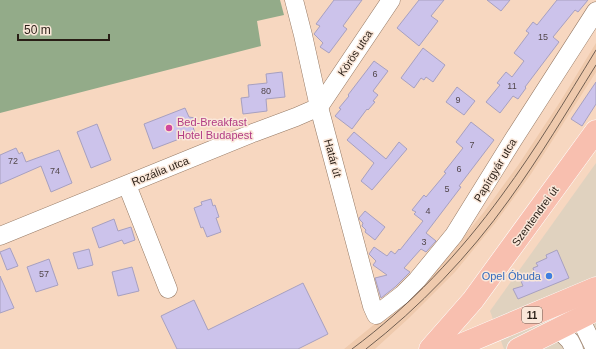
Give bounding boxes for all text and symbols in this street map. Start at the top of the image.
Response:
scale bar [18,16,109,42]
text: 50 m [24,23,51,37]
street label: Körös utca [335,27,375,78]
house number: 15 [538,32,548,42]
house number: 6 [372,69,378,79]
house number: 11 [507,81,517,91]
house number: 80 [261,86,271,96]
house number: 9 [455,95,461,105]
place label: Bed-Breakfast Hotel Budapest [177,116,252,141]
marker: Bed-Breakfast Hotel Budapest [164,123,174,133]
street label: Papírgyár utca [471,135,519,204]
street label: Határ út [322,138,344,178]
house number: 7 [469,140,475,150]
street label: Rozália utca [130,154,191,188]
house number: 72 [8,156,18,166]
house number: 6 [456,164,462,174]
house number: 74 [50,166,60,176]
house number: 5 [444,184,450,194]
street label: Szentendrei út [509,184,561,248]
house number: 4 [425,206,431,216]
house number: 3 [421,237,427,247]
house number: 57 [39,269,49,279]
place label: Opel Óbuda [482,270,542,282]
marker: Opel Óbuda [544,271,554,281]
road number: 11 [522,307,542,323]

